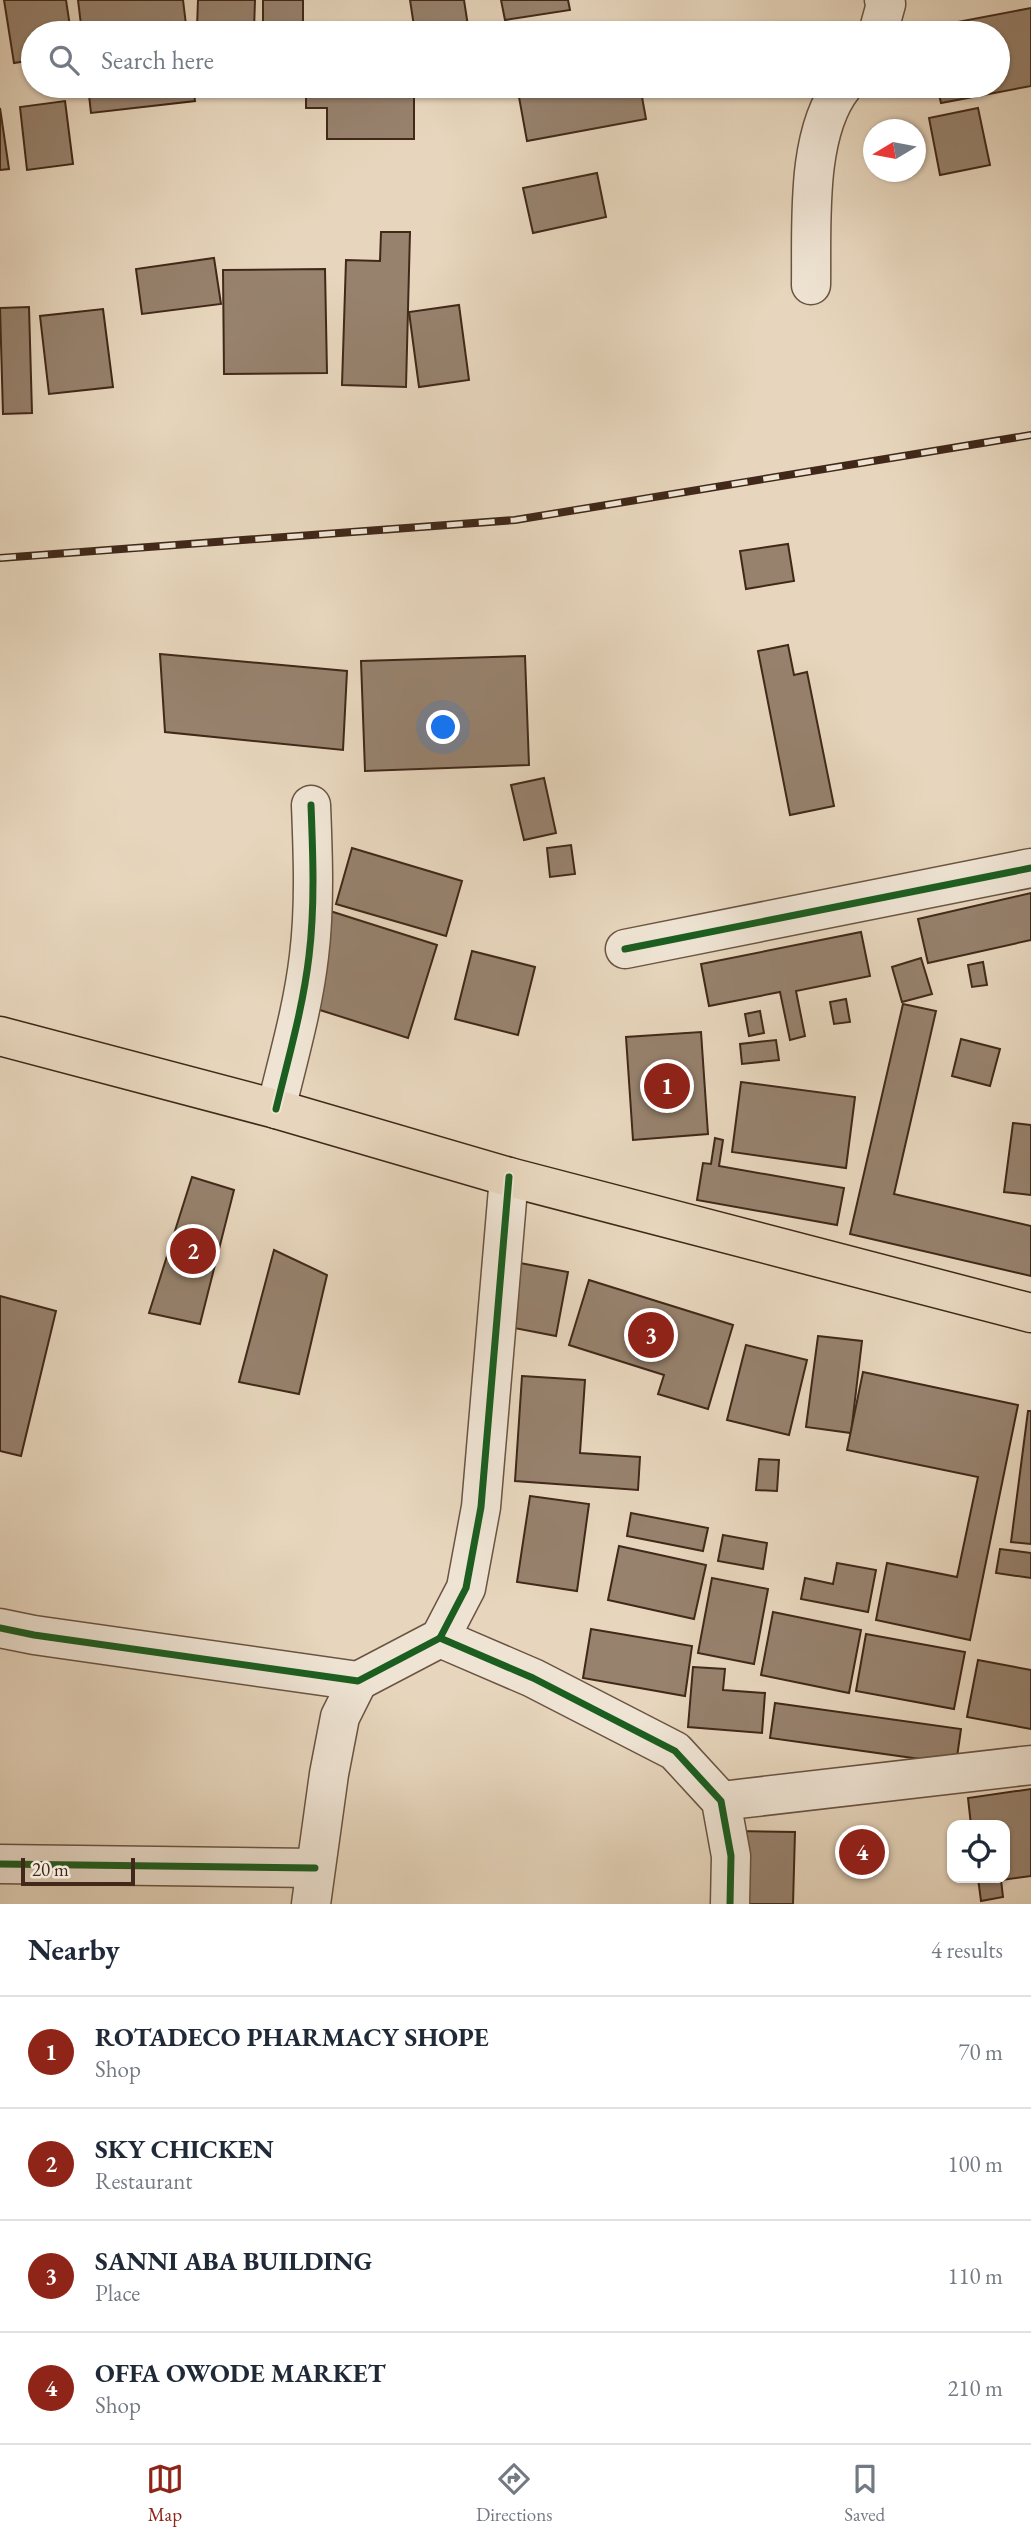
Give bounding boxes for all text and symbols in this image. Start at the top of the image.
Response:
search box [21,21,1010,98]
icon: search [45,41,83,79]
text: Search here [101,43,214,77]
north arrow [863,119,926,182]
your location [426,710,460,744]
pin: 1 [644,1060,690,1112]
pin: 2 [170,1225,216,1277]
pin: 3 [628,1309,674,1361]
map controls [947,1820,1010,1883]
button: locate [947,1820,1010,1883]
pin: 4 [839,1826,885,1878]
scale bar [21,1855,135,1887]
text: 20 m [32,1857,69,1882]
text: Nearby [28,1930,120,1969]
text: 4 results [931,1935,1003,1965]
text: ROTADECO PHARMACY SHOPE [95,2020,489,2054]
text: 1 [45,2037,57,2067]
text: 70 m [958,2037,1003,2067]
text: Shop [95,2054,141,2084]
text: SKY CHICKEN [95,2132,274,2166]
text: 2 [45,2149,57,2179]
text: 100 m [947,2149,1003,2179]
text: Restaurant [95,2166,193,2196]
text: SANNI ABA BUILDING [95,2244,373,2278]
text: 3 [45,2261,57,2291]
text: 110 m [947,2261,1003,2291]
text: Place [95,2278,140,2308]
text: OFFA OWODE MARKET [95,2356,386,2390]
text: 4 [45,2373,57,2403]
text: 210 m [947,2373,1003,2403]
text: Shop [95,2390,141,2420]
tab: Map [146,2460,184,2527]
tab: Directions [476,2460,552,2527]
tab: Saved [844,2460,885,2527]

